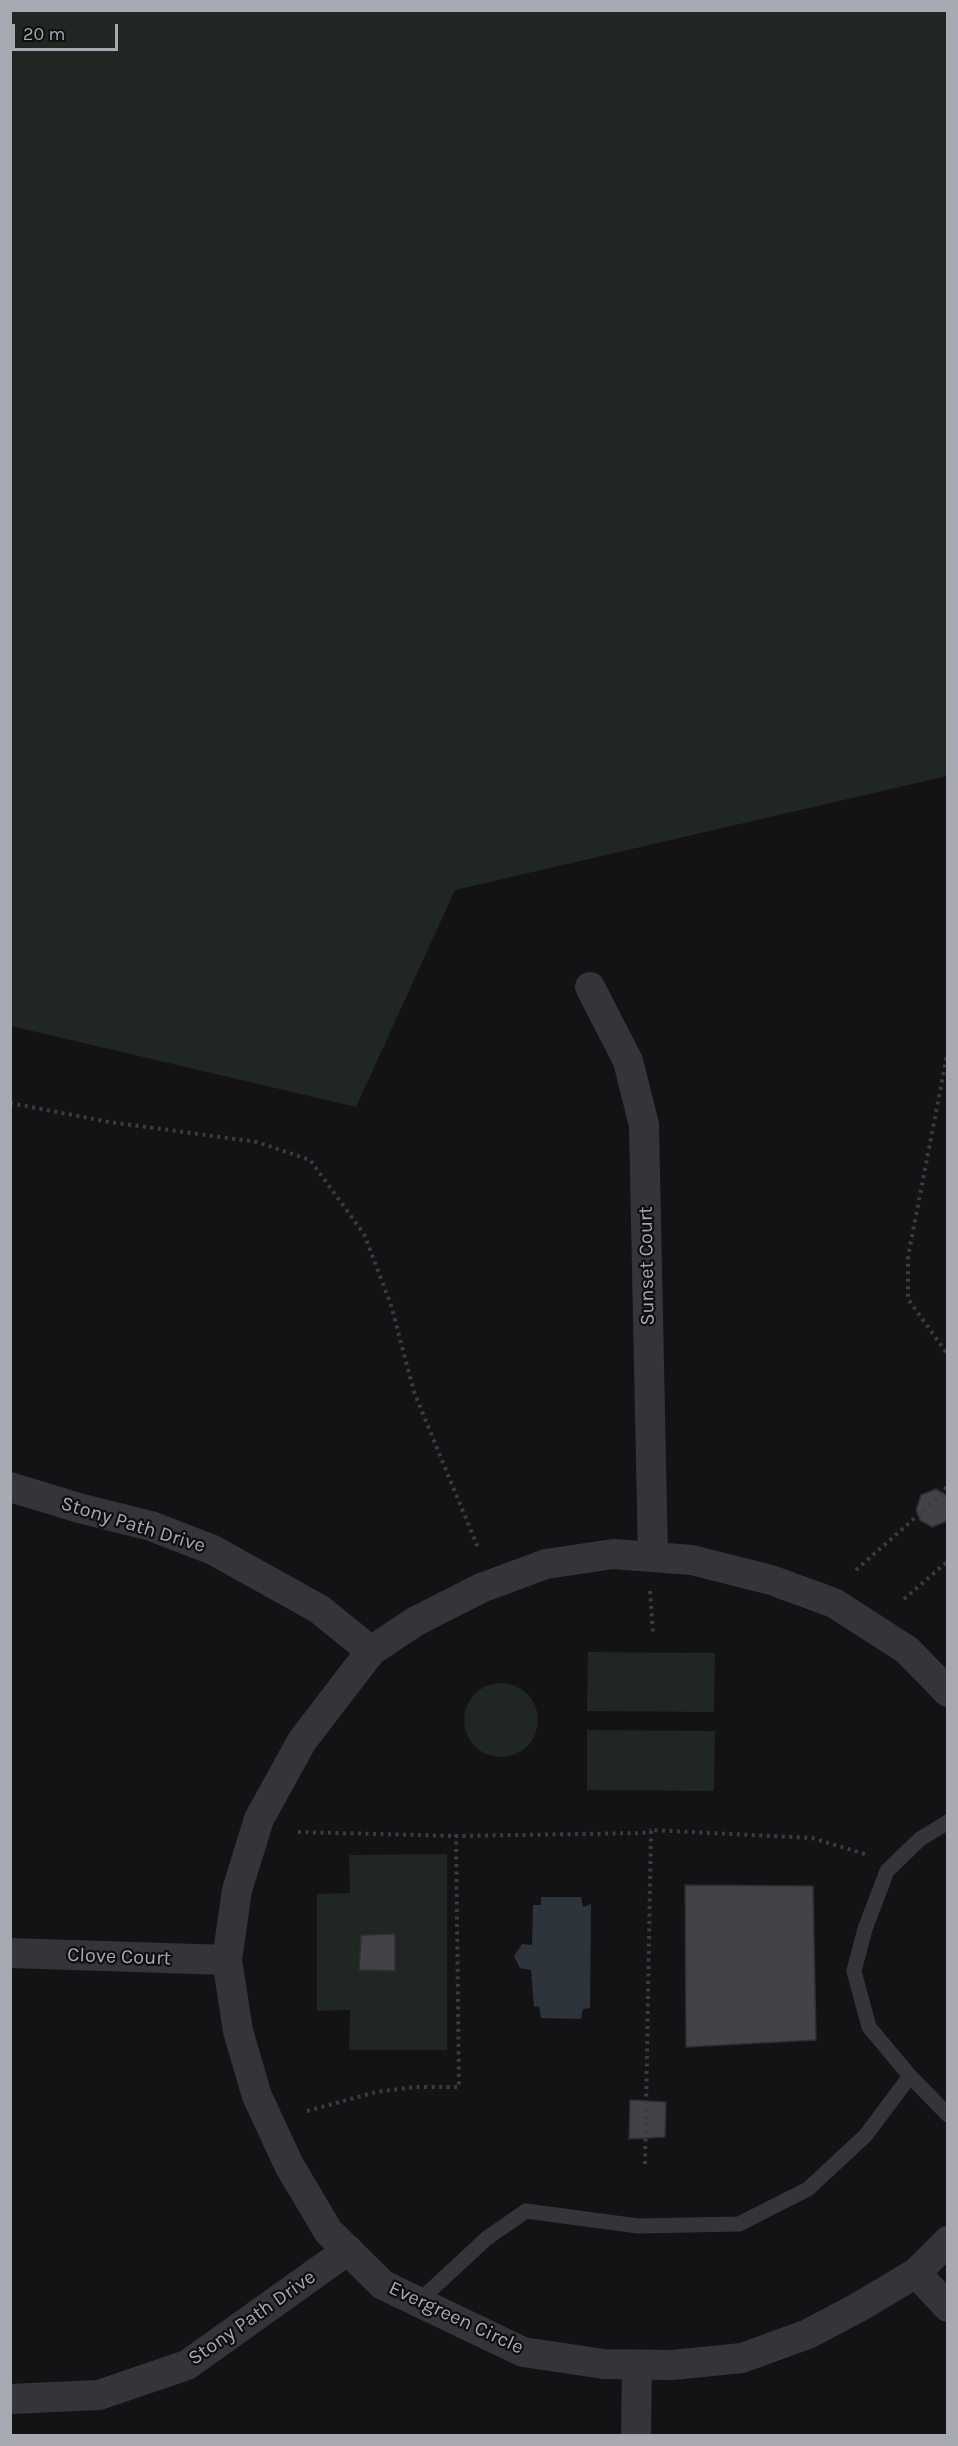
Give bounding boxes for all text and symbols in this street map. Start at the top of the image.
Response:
scale bar [15,12,122,50]
text: 20 m [23,23,65,45]
street label: Sunset Court [634,1206,660,1326]
street label: Stony Path Drive [58,1492,208,1558]
street label: Clove Court [67,1943,171,1971]
street label: Stony Path Drive [184,2265,320,2371]
street label: Evergreen Circle [385,2276,527,2360]

